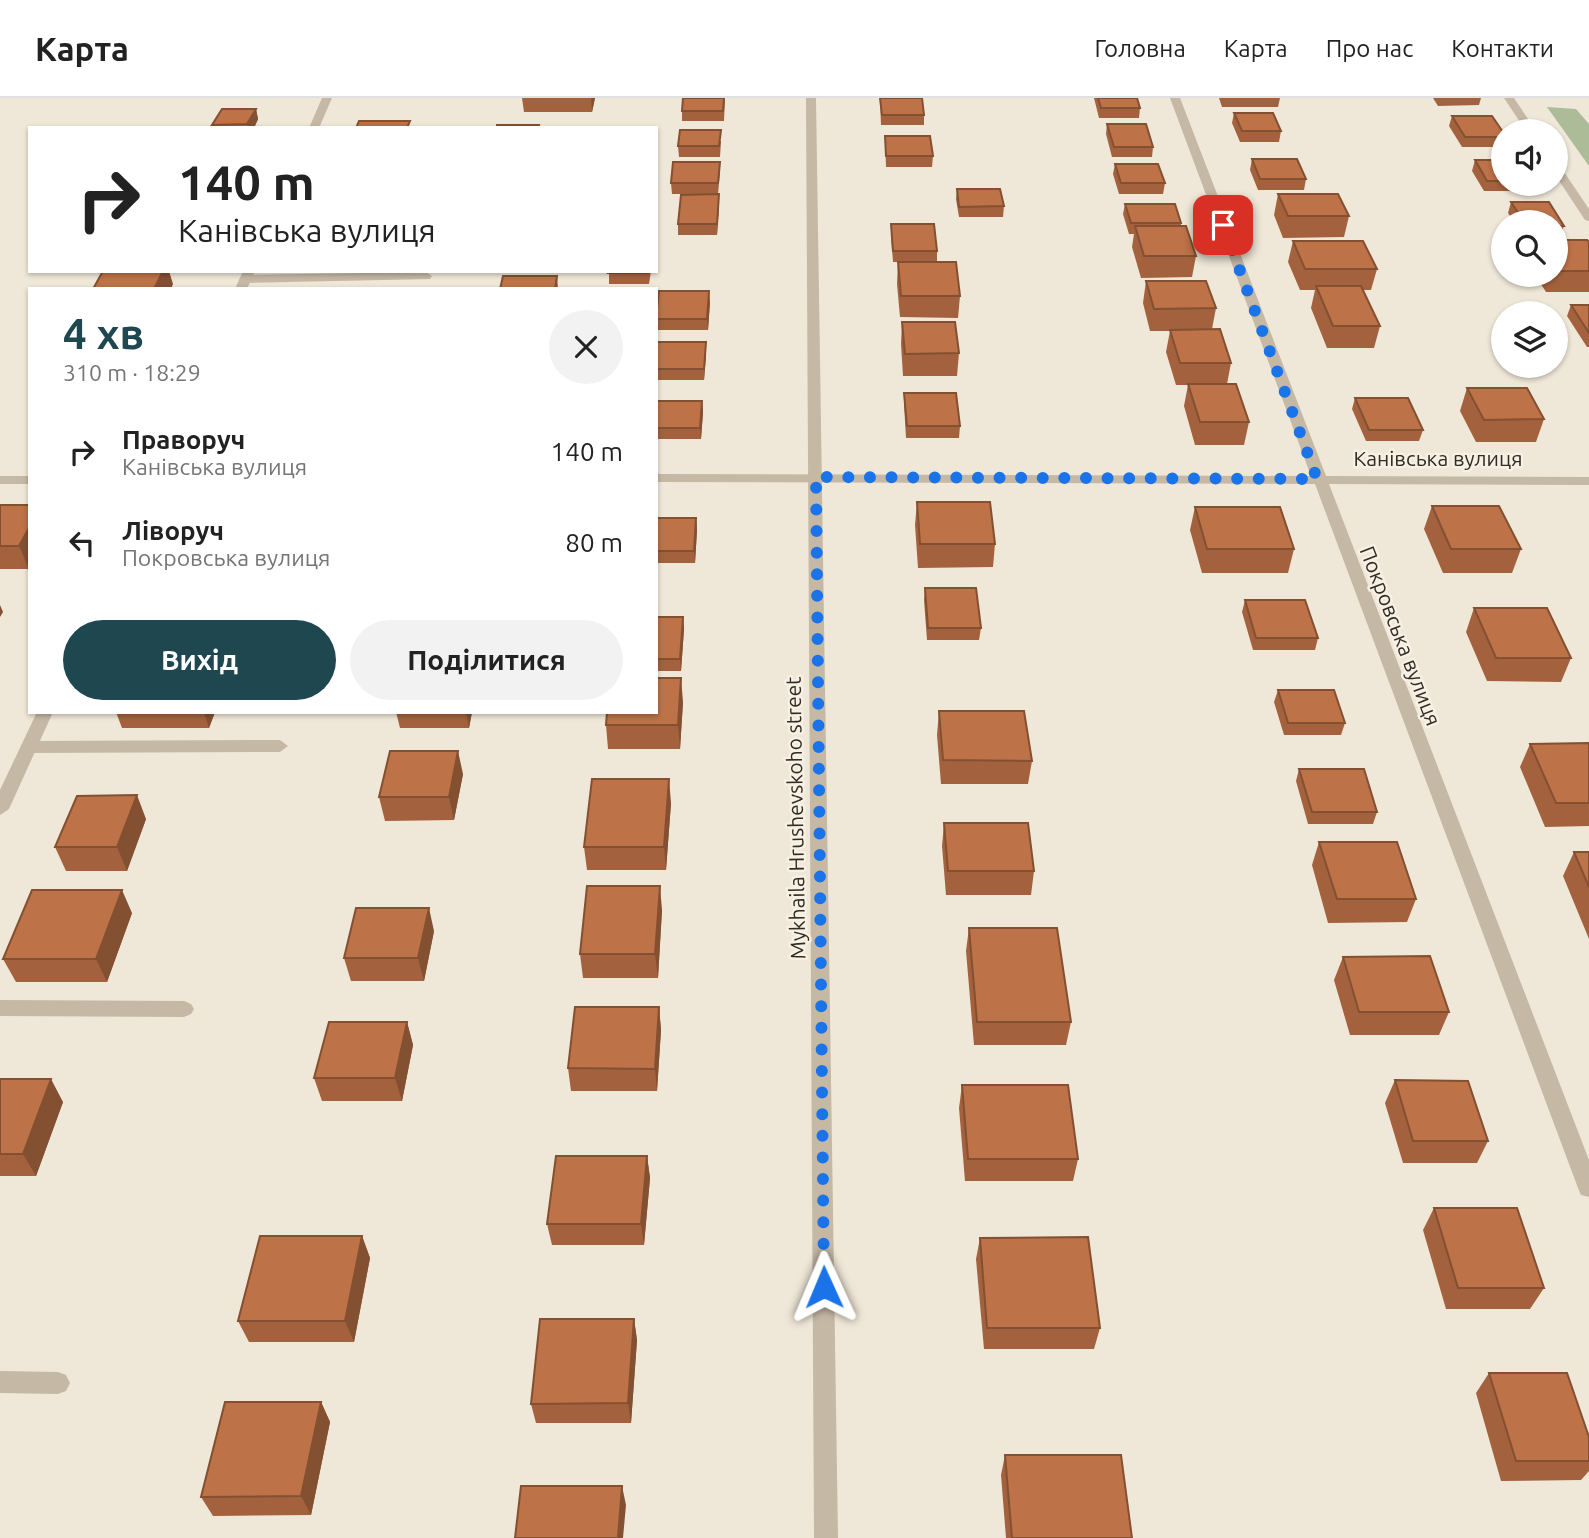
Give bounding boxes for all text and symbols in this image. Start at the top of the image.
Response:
text: Карта [35,30,129,67]
text: Головна [1094,35,1186,62]
text: Карта [1224,35,1288,62]
text: Про нас [1326,35,1413,62]
text: Контакти [1451,35,1554,62]
map controls [1491,119,1568,378]
button: sound [1491,119,1568,196]
icon: right [63,154,154,245]
text: 140 m [178,154,315,209]
pin [1193,195,1253,255]
icon: arrive [1204,206,1242,244]
button: search [1491,210,1568,287]
text: Канівська вулиця [178,212,436,248]
button: layers [1491,301,1568,378]
text: 4 хв [63,310,144,357]
button: close [549,310,623,384]
text: 310 m · 18:29 [63,360,201,385]
text: Праворуч [122,425,245,454]
icon: right [63,433,101,471]
text: 140 m [551,437,623,466]
street label: Канівська вулиця [1353,446,1523,470]
text: Канівська вулиця [122,454,307,479]
text: Ліворуч [122,516,224,545]
icon: left [63,524,101,562]
text: 80 m [565,528,623,557]
street label: Покровська вулиця [1356,542,1446,729]
text: Покровська вулиця [122,545,331,570]
button: Вихід [63,620,336,700]
button: Поділитися [350,620,623,700]
street label: Mykhaila Hrushevskoho street [781,676,809,960]
position arrow [787,1250,861,1324]

